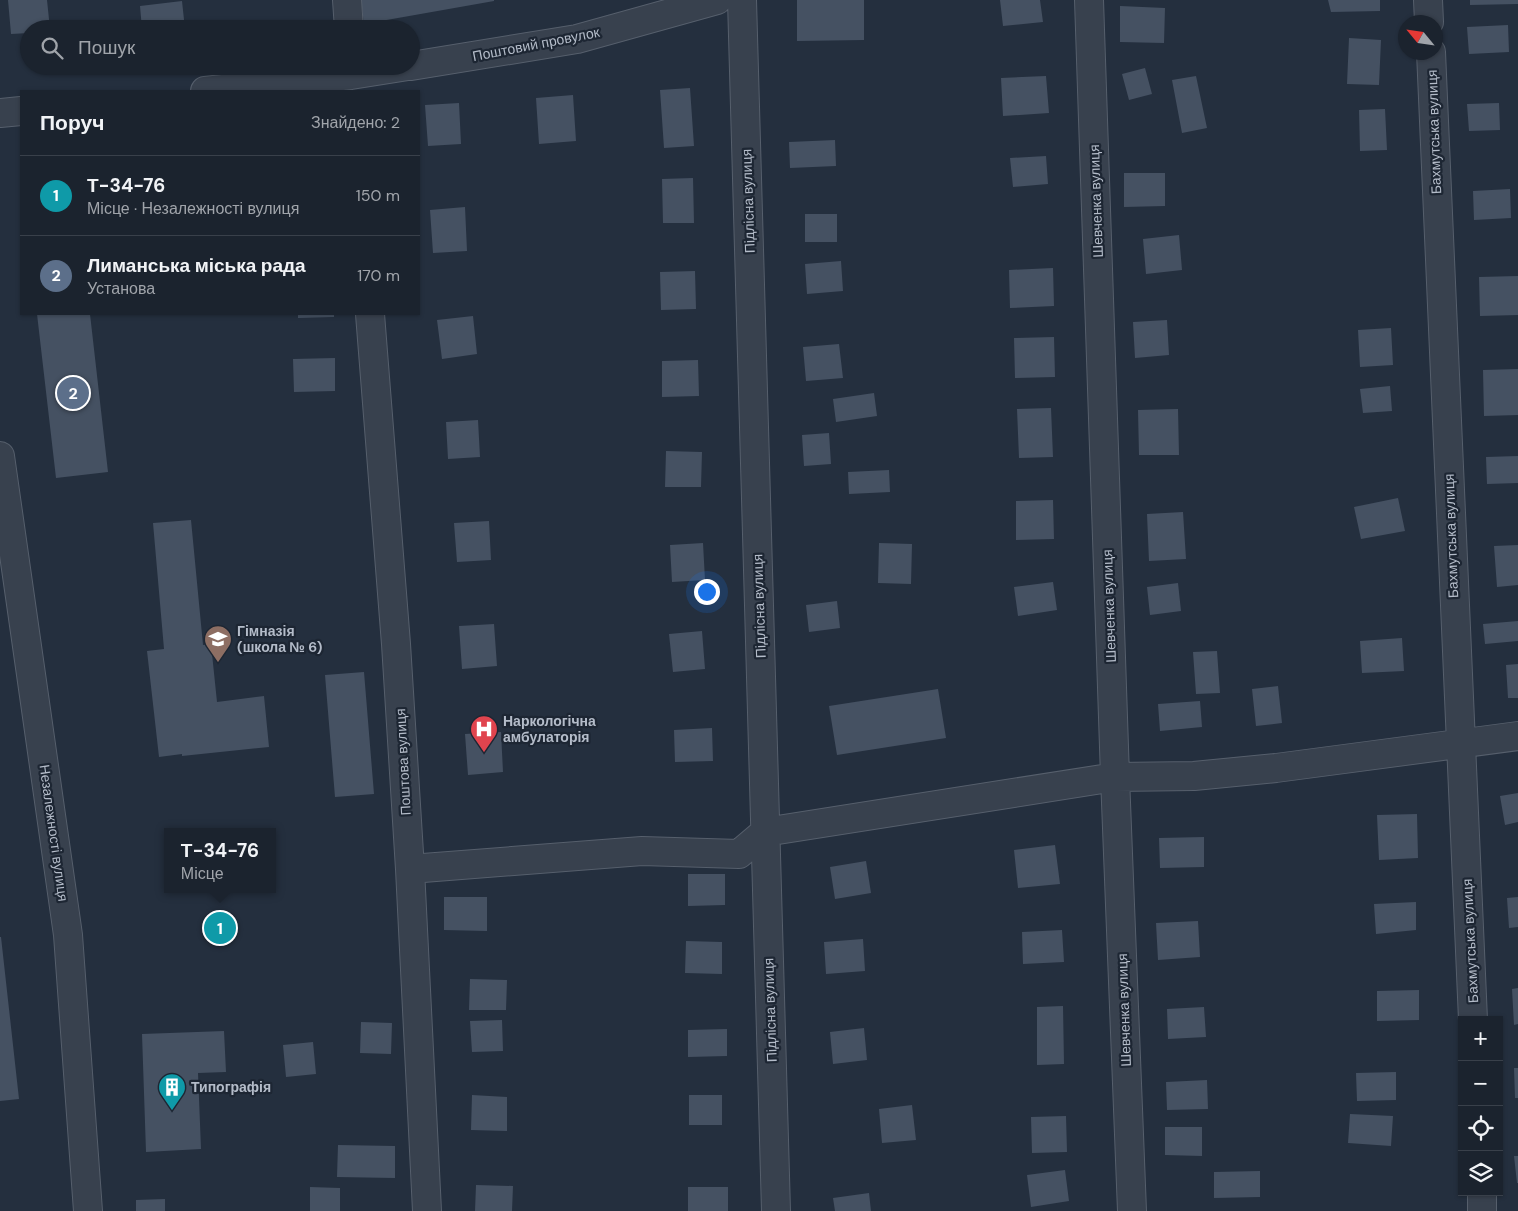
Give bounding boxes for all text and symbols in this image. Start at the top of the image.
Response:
north arrow [1398,15,1443,60]
search box [20,20,420,75]
street label: Поштовий провулок [471,23,602,65]
icon: search [38,34,66,62]
text: Пошук [78,35,135,60]
street label: Бахмутська вулиця [1423,69,1445,195]
text: Поруч [40,109,104,137]
text: Знайдено: 2 [311,112,400,133]
street label: Шевченка вулиця [1085,144,1107,258]
street label: Підлісна вулиця [737,149,759,253]
text: Т-34-76 [87,173,165,198]
text: 1 [53,185,59,206]
text: 150 m [356,185,400,206]
text: Місце · Незалежності вулиця [87,198,299,219]
text: Лиманська міська рада [87,253,306,278]
text: 2 [51,265,61,286]
text: 170 m [357,265,400,286]
text: Установа [87,278,155,299]
pin: 2 [57,374,89,412]
street label: Бахмутська вулиця [1440,473,1462,599]
street label: Шевченка вулиця [1098,549,1120,663]
street label: Підлісна вулиця [748,554,770,658]
your location [694,579,720,605]
place label: Гімназія (школа № 6) [237,622,323,656]
school or university icon: Гімназія (школа № 6) [203,624,233,663]
street label: Поштова вулиця [391,708,415,816]
place label: Наркологічна амбулаторія [503,712,596,746]
hospital icon: Наркологічна амбулаторія [469,714,499,753]
street label: Незалежності вулиця [35,763,73,903]
popup [164,828,276,893]
text: Т-34-76 [181,838,259,863]
text: Місце [181,863,224,884]
street label: Бахмутська вулиця [1458,878,1482,1004]
pin: 1 [204,909,236,947]
street label: Шевченка вулиця [1113,953,1135,1067]
street label: Підлісна вулиця [759,958,781,1062]
map controls [1458,1016,1503,1196]
button: + [1458,1016,1503,1061]
button: − [1458,1061,1503,1106]
building icon: Типографія [157,1072,187,1111]
place label: Типографія [191,1078,271,1096]
button: locate [1458,1106,1503,1151]
button: layers [1458,1151,1503,1196]

